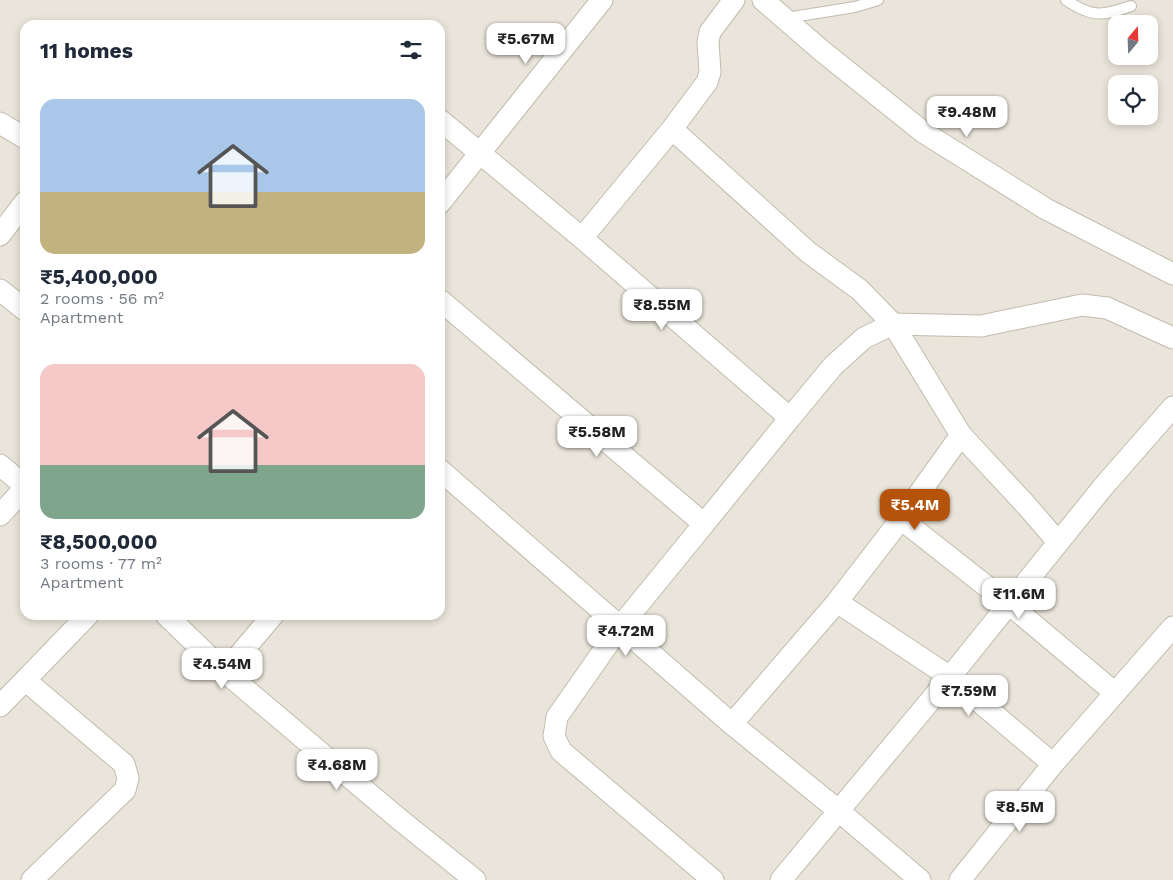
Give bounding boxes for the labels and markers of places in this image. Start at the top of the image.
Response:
pin: ₹5.67M [485,22,567,65]
pin: ₹9.48M [926,96,1008,138]
pin: ₹8.55M [621,288,703,331]
pin: ₹5.58M [556,416,638,458]
pin: ₹5.4M [880,488,950,531]
pin: ₹11.6M [978,578,1060,620]
pin: ₹4.72M [585,614,667,657]
pin: ₹4.54M [181,648,263,690]
pin: ₹7.59M [928,674,1010,717]
pin: ₹4.68M [296,748,378,791]
pin: ₹8.5M [985,790,1055,833]

